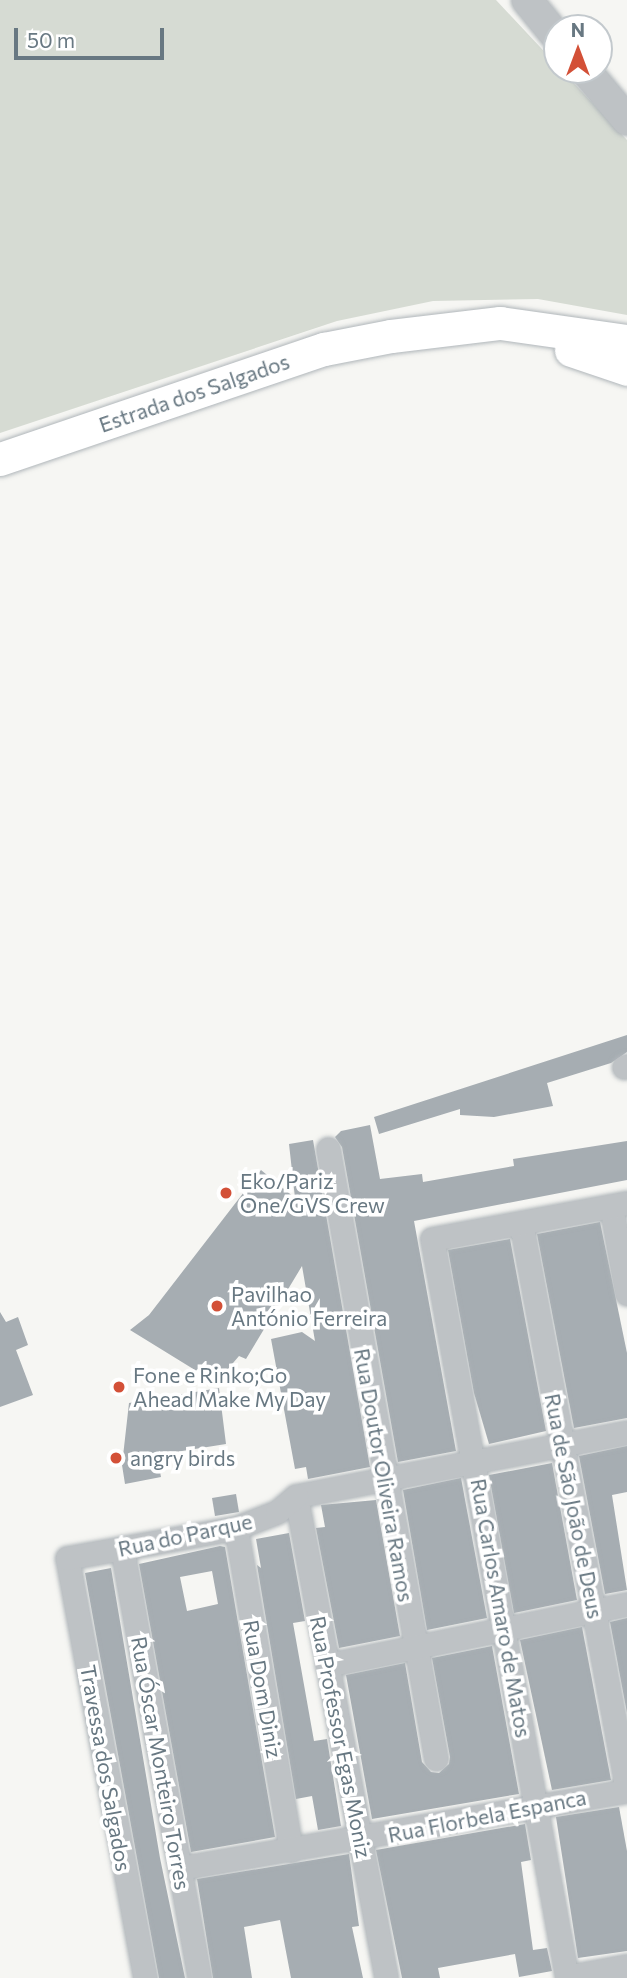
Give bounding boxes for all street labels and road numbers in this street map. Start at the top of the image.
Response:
street label: Estrada dos Salgados [95,349,293,437]
street label: Rua Doutor Oliveira Ramos [349,1346,419,1604]
street label: Rua de São João de Deus [540,1391,608,1621]
street label: Rua Carlos Amaro de Matos [466,1477,536,1739]
street label: Rua do Parque [116,1508,254,1562]
street label: Rua Professor Egas Moniz [305,1614,377,1860]
street label: Rua Dom Diniz [238,1618,288,1760]
street label: Rua Óscar Monteiro Torres [126,1634,196,1892]
street label: Travessa dos Salgados [75,1663,137,1873]
street label: Rua Florbela Espanca [386,1784,588,1848]

